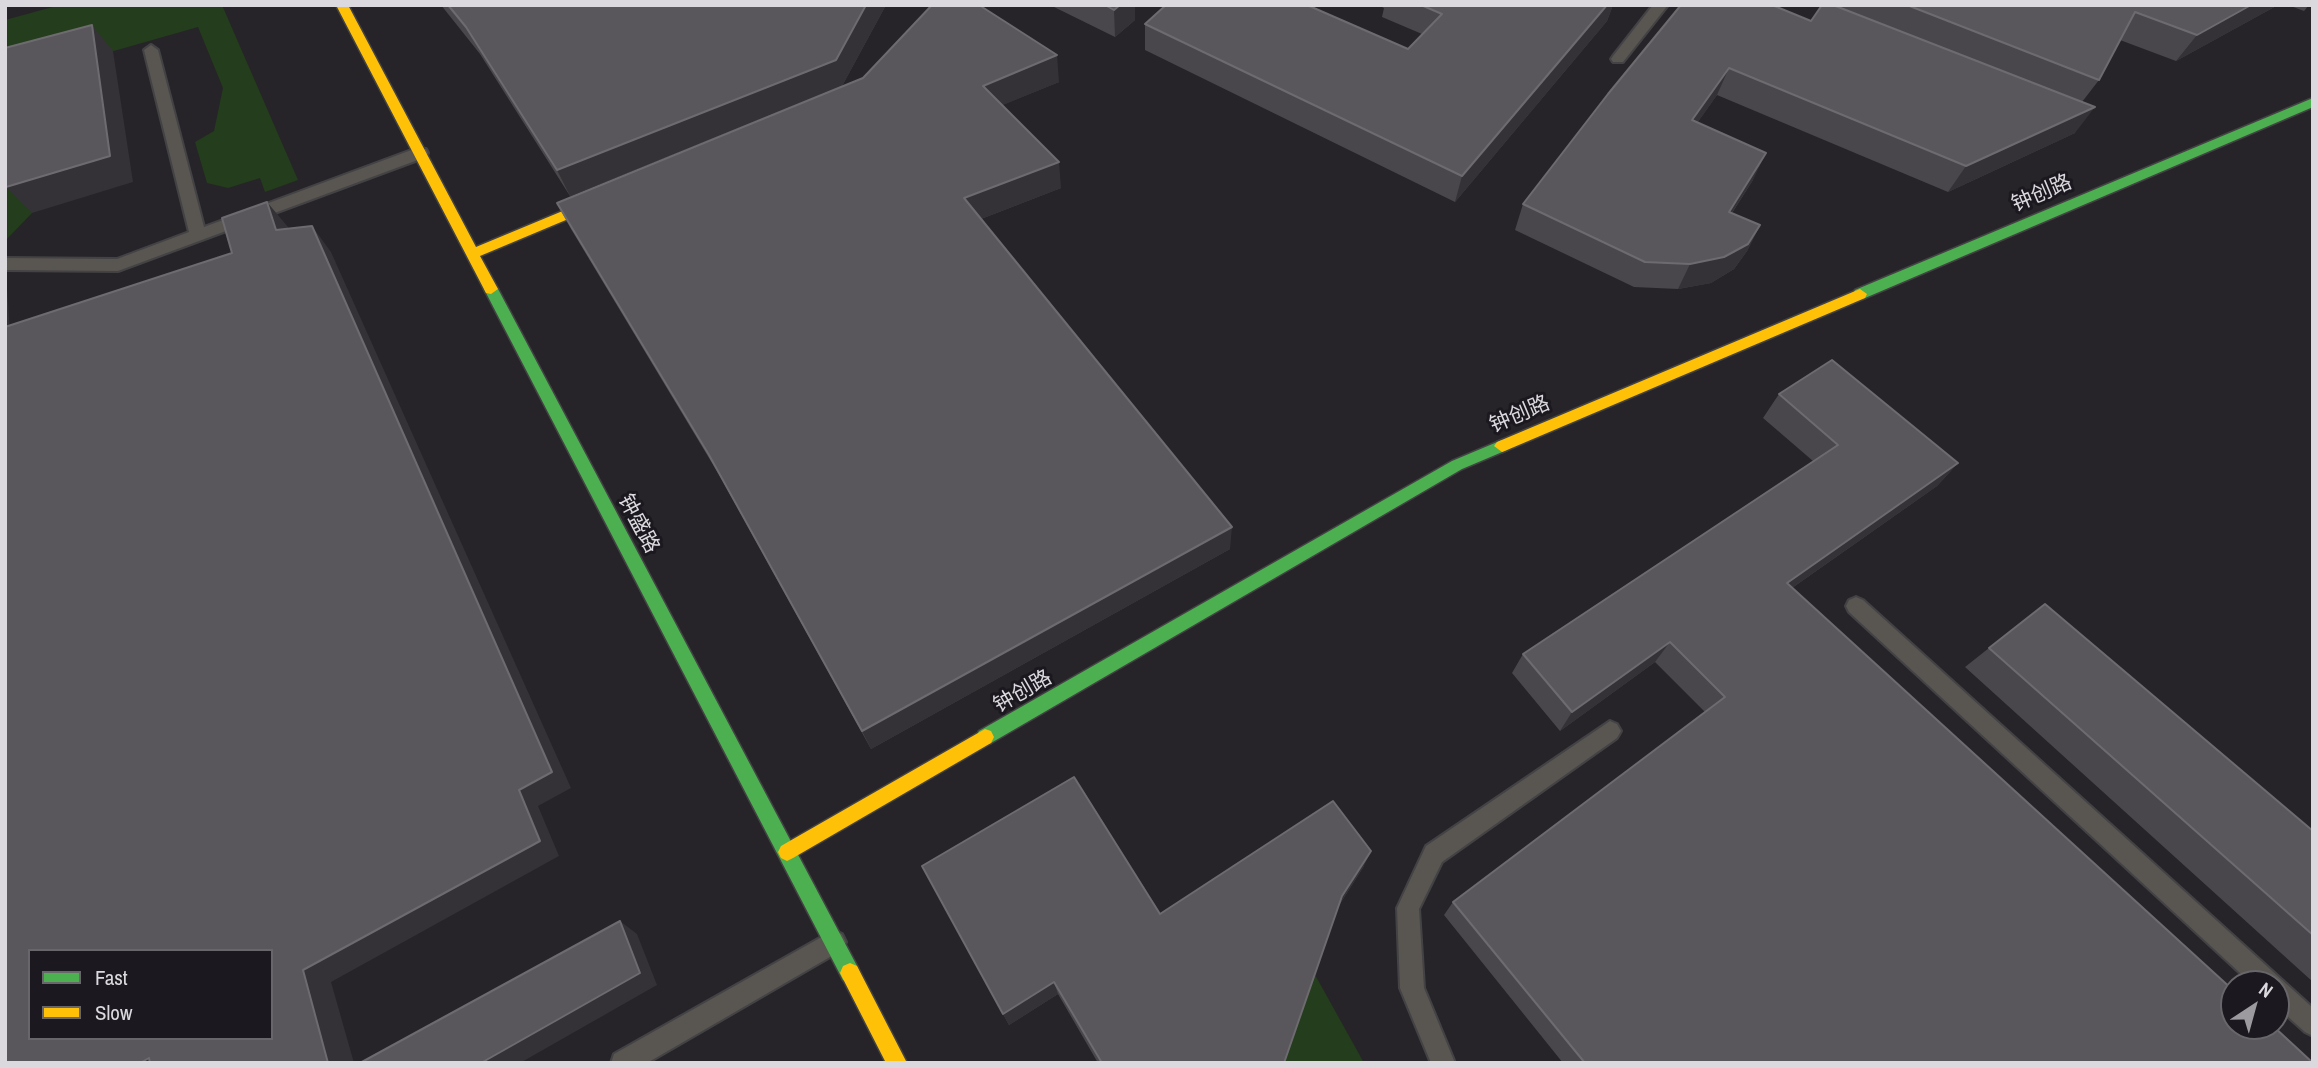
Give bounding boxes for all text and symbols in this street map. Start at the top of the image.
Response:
street label: 钟创路 [2008,170,2076,218]
street label: 钟创路 [1486,391,1554,439]
street label: 钟盛路 [612,490,664,558]
street label: 钟创路 [989,665,1057,719]
legend [28,949,273,1040]
text: Fast [95,963,128,992]
north arrow [2220,970,2290,1040]
text: N [2254,976,2278,1003]
text: Slow [95,998,132,1027]

